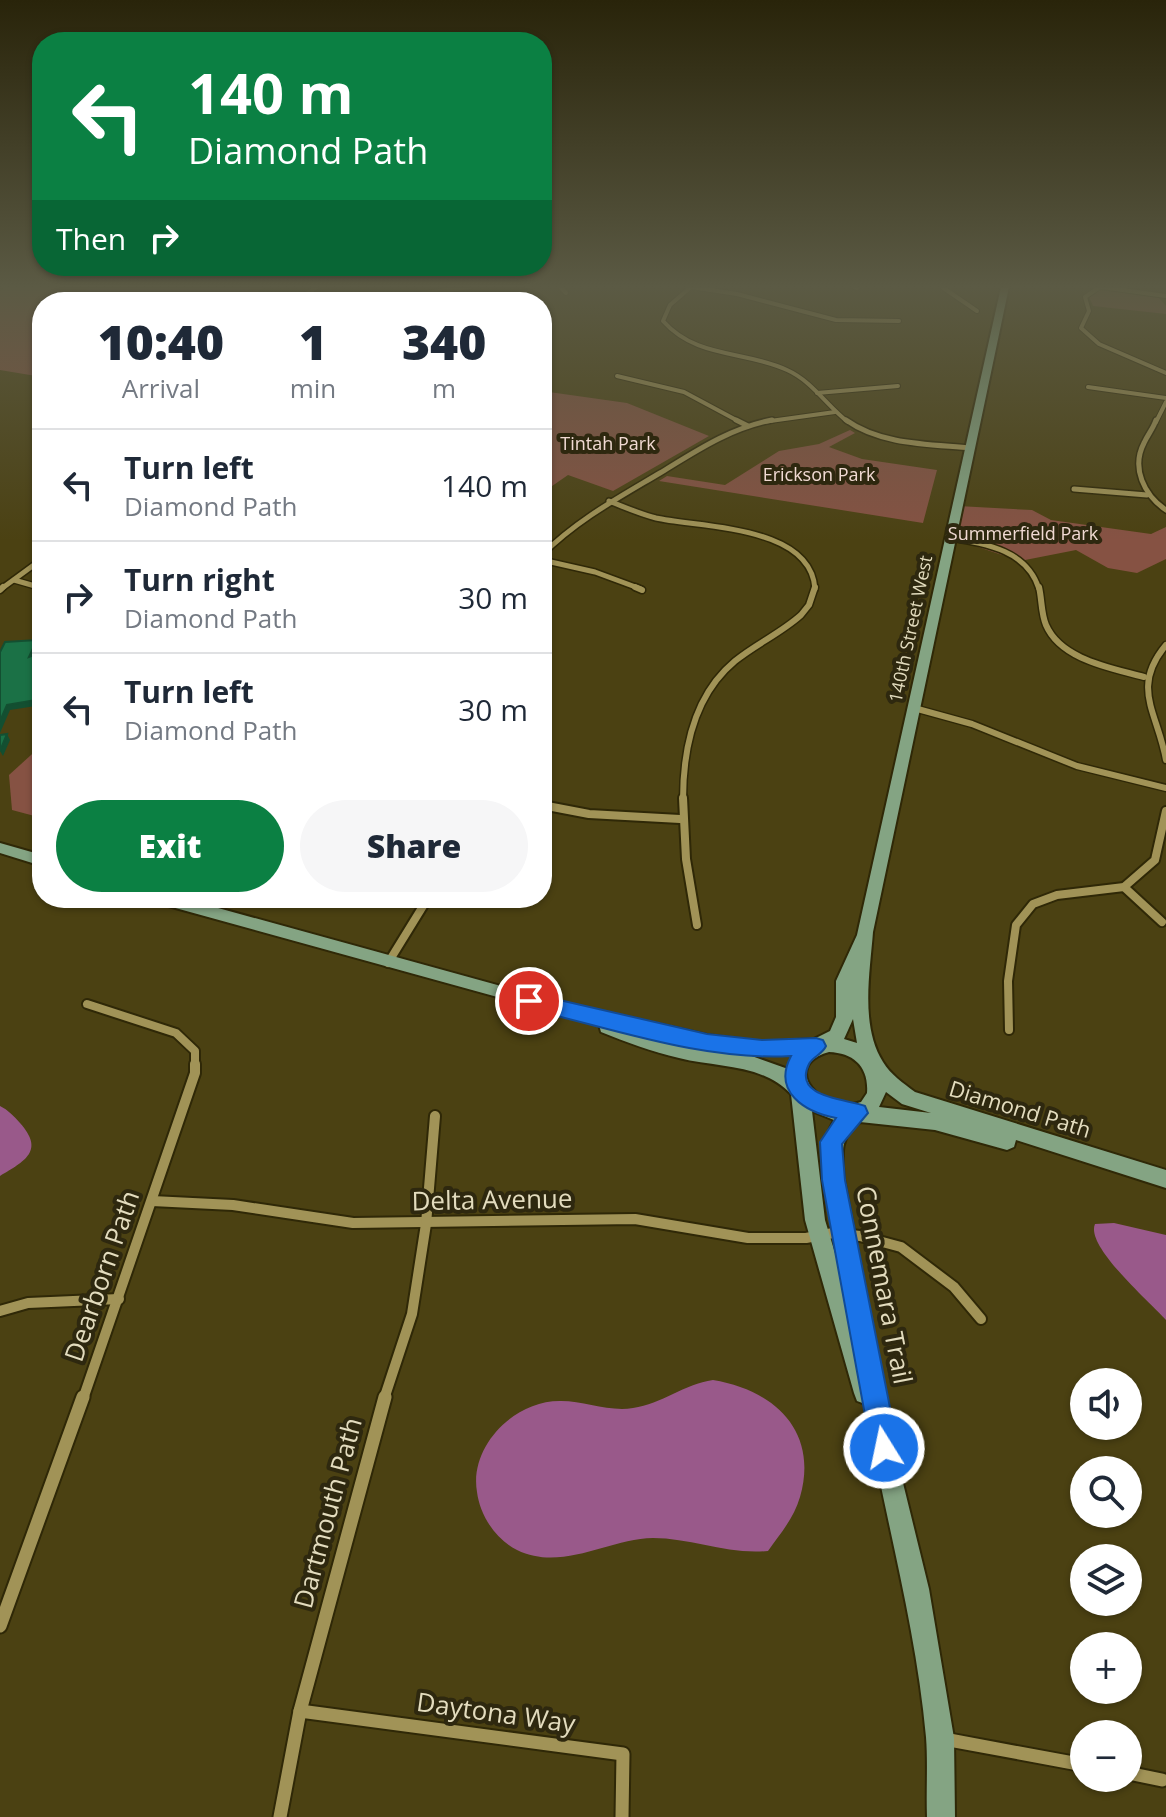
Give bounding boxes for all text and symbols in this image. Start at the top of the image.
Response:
text: 140 m [188,54,354,130]
icon: left [56,64,160,168]
text: Diamond Path [188,126,428,175]
icon: right [142,216,186,260]
text: Then [56,218,126,259]
text: 10:40 [98,309,224,374]
text: 1 [299,309,327,374]
text: 340 [402,309,486,374]
text: Arrival [122,370,200,406]
text: min [290,370,336,406]
text: m [432,370,456,406]
park label: Tintah Park [560,431,656,455]
text: Turn left [124,447,254,488]
park label: Erickson Park [763,462,876,486]
icon: left [56,463,100,507]
text: 140 m [441,465,528,506]
text: Diamond Path [124,488,298,524]
park label: Summerfield Park [948,521,1099,545]
street label: 140th Street West [883,553,937,704]
text: Turn right [124,559,275,600]
icon: right [56,575,100,619]
text: 30 m [458,577,528,618]
text: Diamond Path [124,600,298,636]
text: Turn left [124,671,254,712]
icon: left [56,687,100,731]
text: 30 m [458,689,528,730]
text: Diamond Path [124,712,298,748]
button: Exit [56,800,284,892]
button: Share [300,800,528,892]
pin [495,967,563,1035]
icon: arrive [507,979,551,1023]
street label: Diamond Path [946,1072,1095,1144]
street label: Delta Avenue [411,1180,573,1218]
street label: Connemara Trail [848,1183,922,1387]
street label: Dearborn Path [55,1185,147,1366]
map controls [1070,1368,1142,1792]
button: sound [1070,1368,1142,1440]
position arrow [842,1406,926,1490]
street label: Dartmouth Path [284,1413,370,1612]
button: search [1070,1456,1142,1528]
button: layers [1070,1544,1142,1616]
button: + [1070,1632,1142,1704]
street label: Daytona Way [414,1683,579,1741]
button: − [1070,1720,1142,1792]

